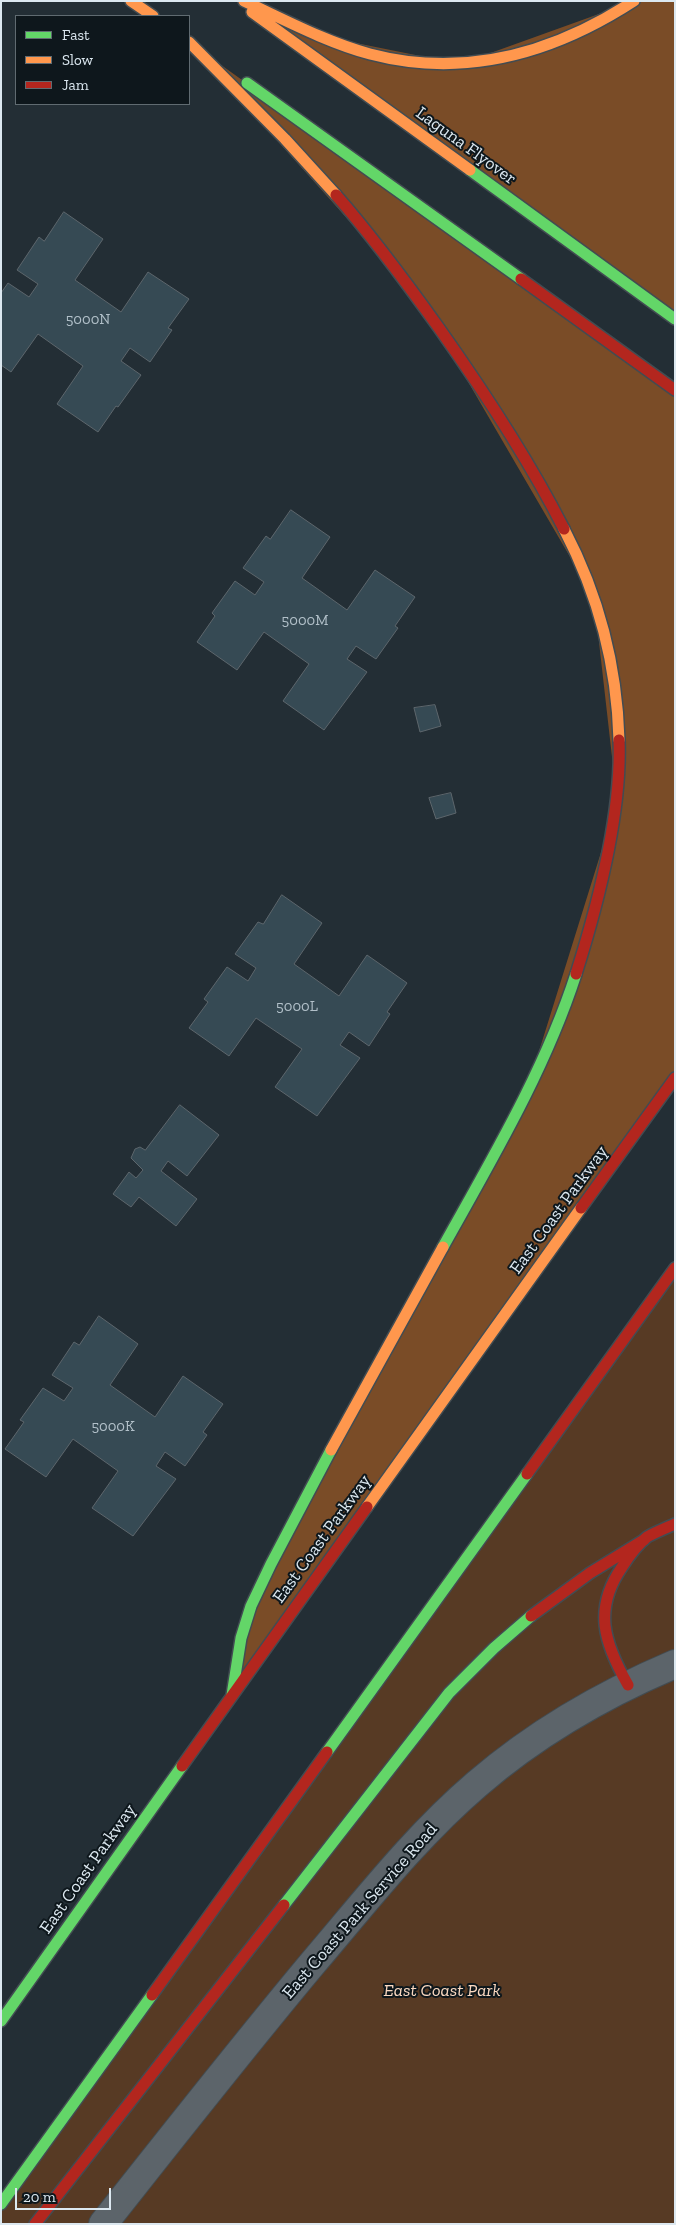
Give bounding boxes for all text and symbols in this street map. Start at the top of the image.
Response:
legend [15,15,190,105]
text: Fast [62,26,90,44]
text: Slow [62,51,93,69]
text: Jam [62,76,89,94]
street label: Laguna Flyover [412,102,520,190]
house number: 5000N [66,311,110,329]
house number: 5000M [282,612,328,630]
house number: 5000L [276,998,318,1016]
street label: East Coast Parkway [505,1142,613,1278]
house number: 5000K [91,1418,135,1436]
street label: East Coast Parkway [268,1471,376,1607]
street label: East Coast Parkway [35,1800,141,1938]
street label: East Coast Park Service Road [278,1819,442,2003]
park label: East Coast Park [384,1980,500,2002]
scale bar [18,2178,114,2210]
text: 20 m [23,2188,56,2206]

